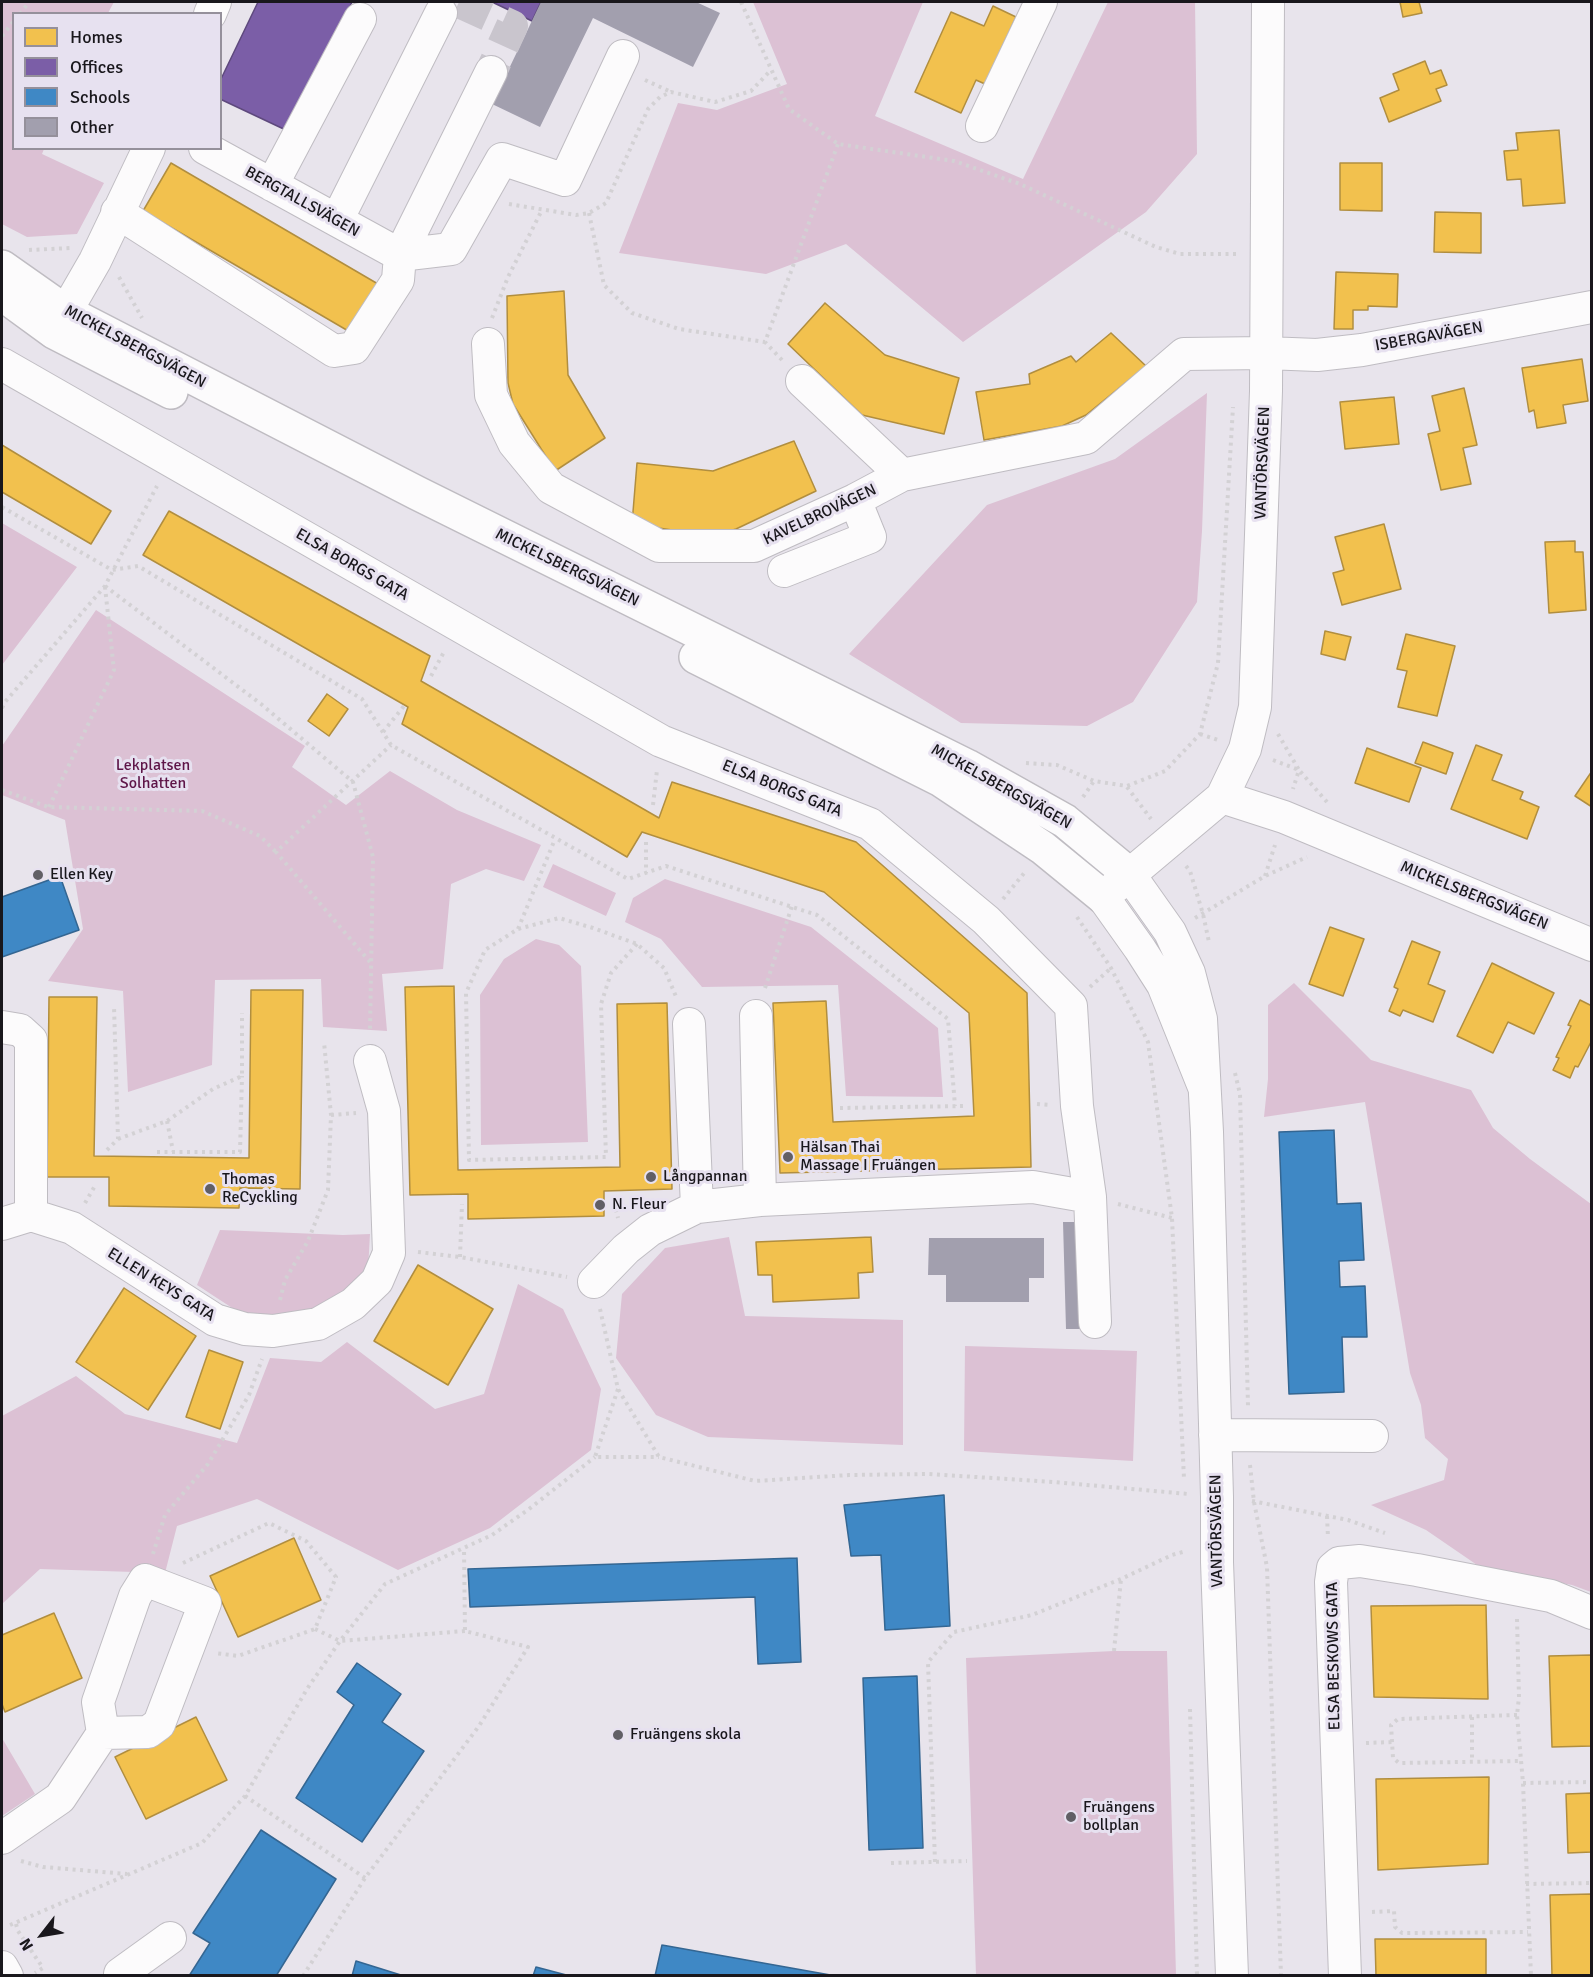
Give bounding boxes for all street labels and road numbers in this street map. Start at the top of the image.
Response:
street label: BERGTALLSVÄGEN [241,163,363,241]
street label: MICKELSBERGSVÄGEN [61,301,209,393]
street label: ISBERGAVÄGEN [1374,318,1484,356]
street label: VANTÖRSVÄGEN [1251,406,1275,520]
street label: KAVELBROVÄGEN [760,480,880,550]
street label: ELSA BORGS GATA [292,525,412,605]
street label: MICKELSBERGSVÄGEN [492,525,642,611]
street label: MICKELSBERGSVÄGEN [927,740,1075,834]
street label: ELSA BORGS GATA [719,756,845,822]
street label: MICKELSBERGSVÄGEN [1397,858,1551,934]
street label: ELLEN KEYS GATA [104,1244,218,1326]
street label: VANTÖRSVÄGEN [1206,1474,1228,1588]
street label: ELSA BESKOWS GATA [1323,1582,1345,1730]

